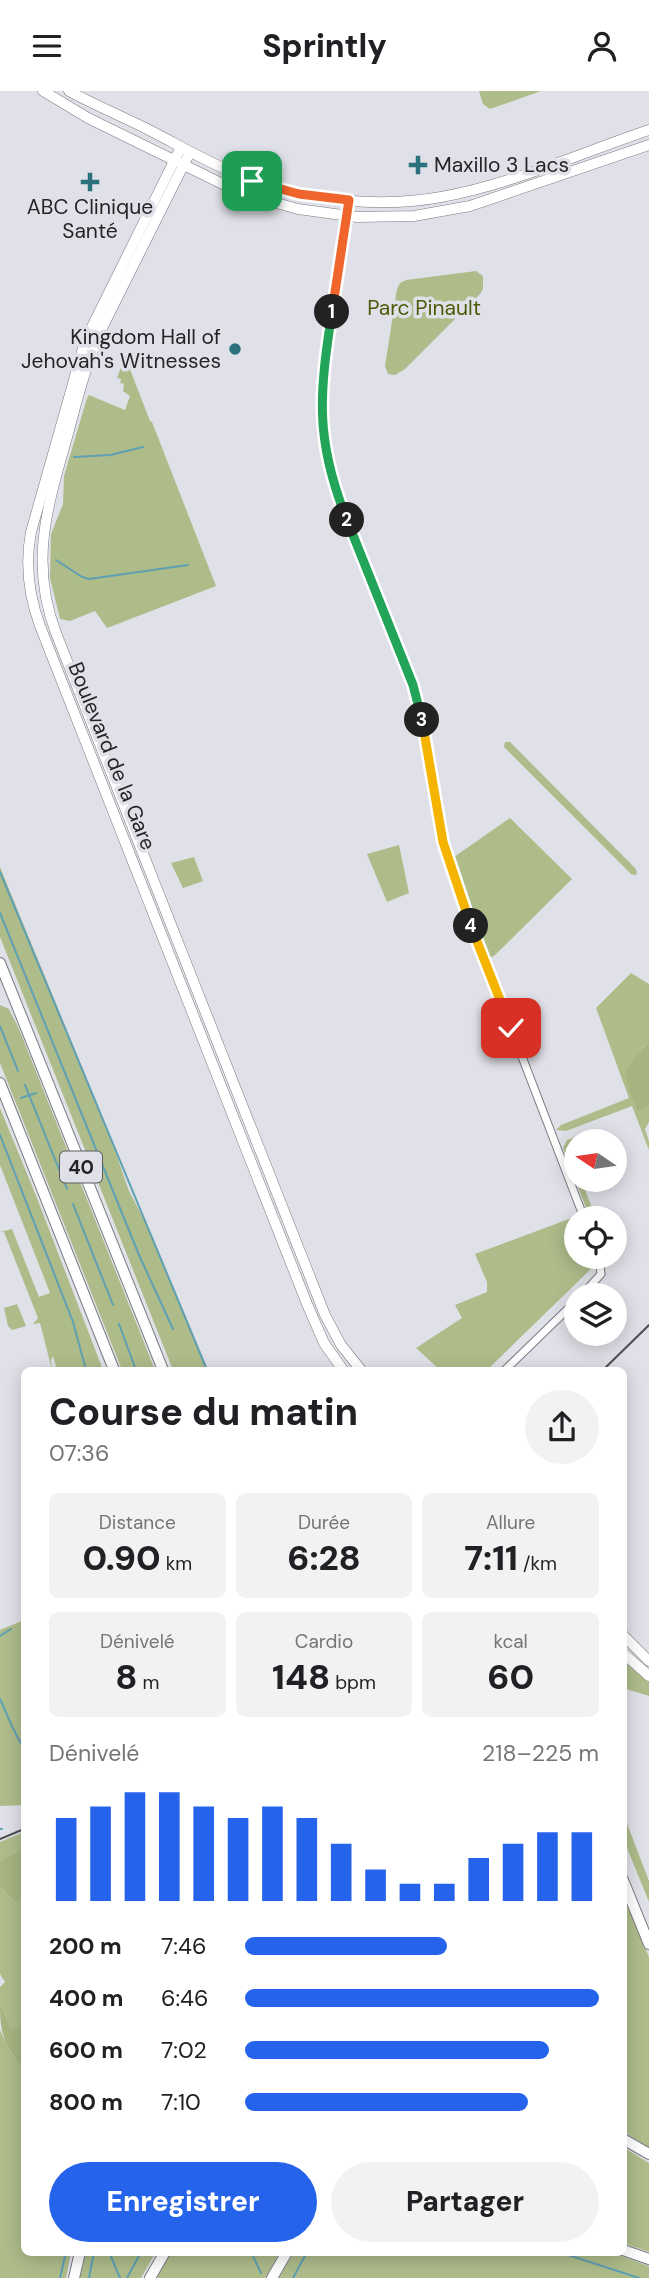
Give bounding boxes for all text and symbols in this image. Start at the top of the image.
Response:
text: Sprintly [262,25,387,67]
icon: menu [28,27,66,65]
icon: person [583,27,621,65]
pin [222,151,282,211]
place label: Maxillo 3 Lacs [434,151,569,179]
marker: Maxillo 3 Lacs [408,155,428,175]
icon: arrive [233,162,271,200]
marker: ABC Clinique Santé [80,172,100,192]
place label: ABC Clinique Santé [27,193,153,245]
park label: Parc Pinault [367,294,481,322]
pin: 1 [314,295,350,329]
text: 1 [328,299,335,324]
place label: Kingdom Hall of Jehovah's Witnesses [21,323,221,375]
marker: Kingdom Hall of Jehovah's Witnesses [227,341,243,357]
pin: 2 [330,503,364,537]
text: 2 [341,507,352,532]
street label: Boulevard de la Gare [61,658,163,854]
pin: 3 [404,703,440,737]
text: 3 [416,707,427,732]
pin: 4 [454,909,489,943]
text: 4 [464,913,477,938]
pin [481,998,541,1058]
icon: check [492,1009,530,1047]
north arrow [564,1129,626,1192]
map controls [564,1129,627,1346]
road number: 40 [60,1151,102,1183]
button: locate [564,1206,627,1269]
button: layers [564,1283,627,1346]
text: Course du matin [49,1387,358,1437]
button: share [525,1390,599,1464]
text: 07:36 [49,1438,109,1468]
text: Distance [99,1510,176,1535]
text: Durée [298,1510,350,1535]
text: Allure [486,1510,535,1535]
text: 0.90 [82,1535,161,1581]
text: 6:28 [287,1535,361,1581]
text: 7:11 [464,1535,518,1581]
text: km [161,1551,192,1576]
text: /km [518,1551,557,1576]
text: Dénivelé [100,1629,175,1654]
text: Cardio [295,1629,353,1654]
text: kcal [493,1629,528,1654]
text: 8 [115,1654,137,1700]
text: 148 [272,1654,330,1700]
text: 60 [487,1654,534,1700]
text: m [137,1670,159,1695]
text: bpm [330,1670,376,1695]
text: Dénivelé [49,1738,139,1768]
text: 218–225 m [482,1738,599,1768]
text: 200 m [49,1931,122,1961]
text: 7:46 [161,1931,206,1961]
text: 400 m [49,1983,123,2013]
text: 6:46 [161,1983,209,2013]
text: 600 m [49,2035,123,2065]
text: 7:02 [161,2035,207,2065]
text: 800 m [49,2087,123,2117]
text: 7:10 [161,2087,201,2117]
button: Enregistrer [49,2162,317,2242]
button: Partager [331,2162,599,2242]

